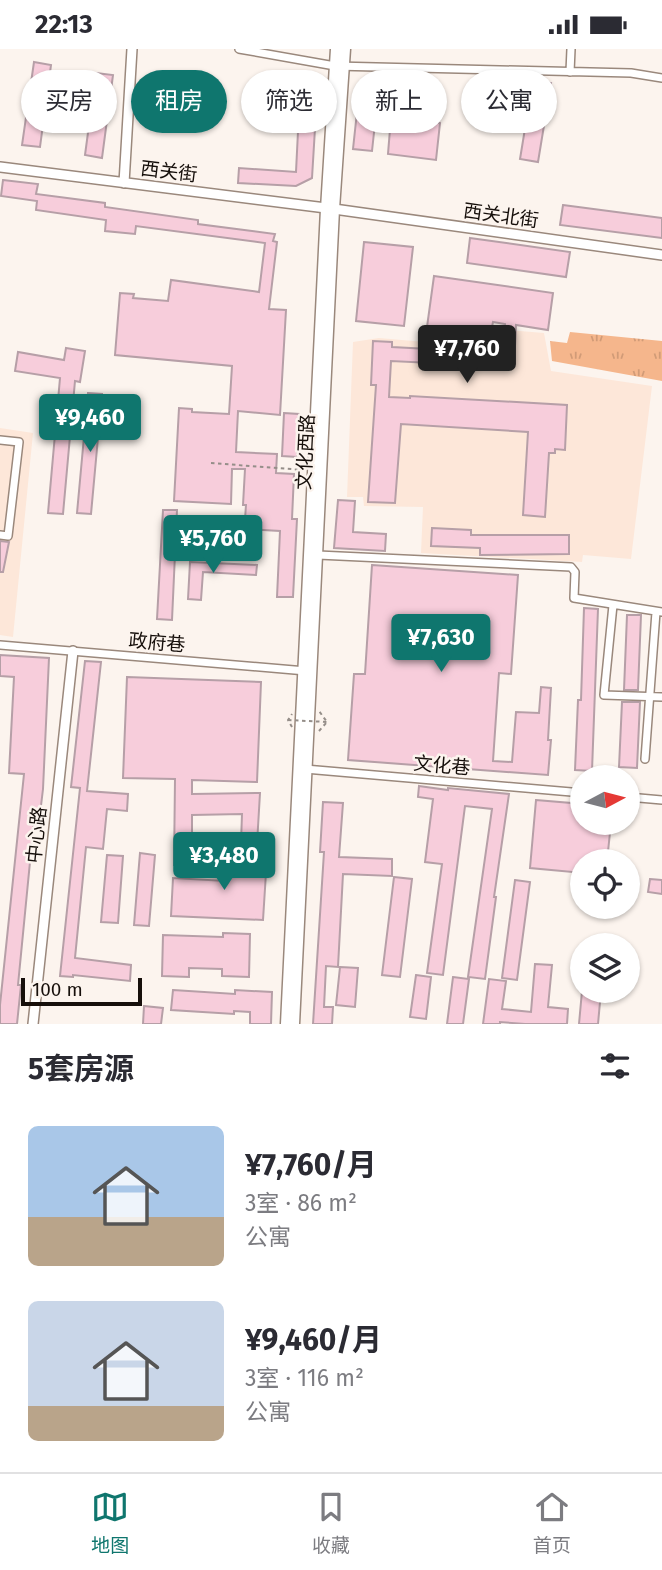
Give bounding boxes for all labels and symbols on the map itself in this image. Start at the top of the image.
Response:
street label: 西关街 [139,157,199,186]
street label: 西关北街 [462,199,540,232]
pin: ¥7,760 [410,325,524,385]
pin: ¥9,460 [33,395,147,454]
street label: 文化西路 [292,413,319,491]
pin: ¥5,760 [156,515,270,575]
pin: ¥7,630 [384,615,498,674]
street label: 政府巷 [128,629,186,656]
street label: 文化巷 [413,752,471,779]
north arrow [570,765,640,835]
street label: 中心路 [22,805,51,865]
pin: ¥3,480 [167,833,281,892]
scale bar [21,975,142,1007]

